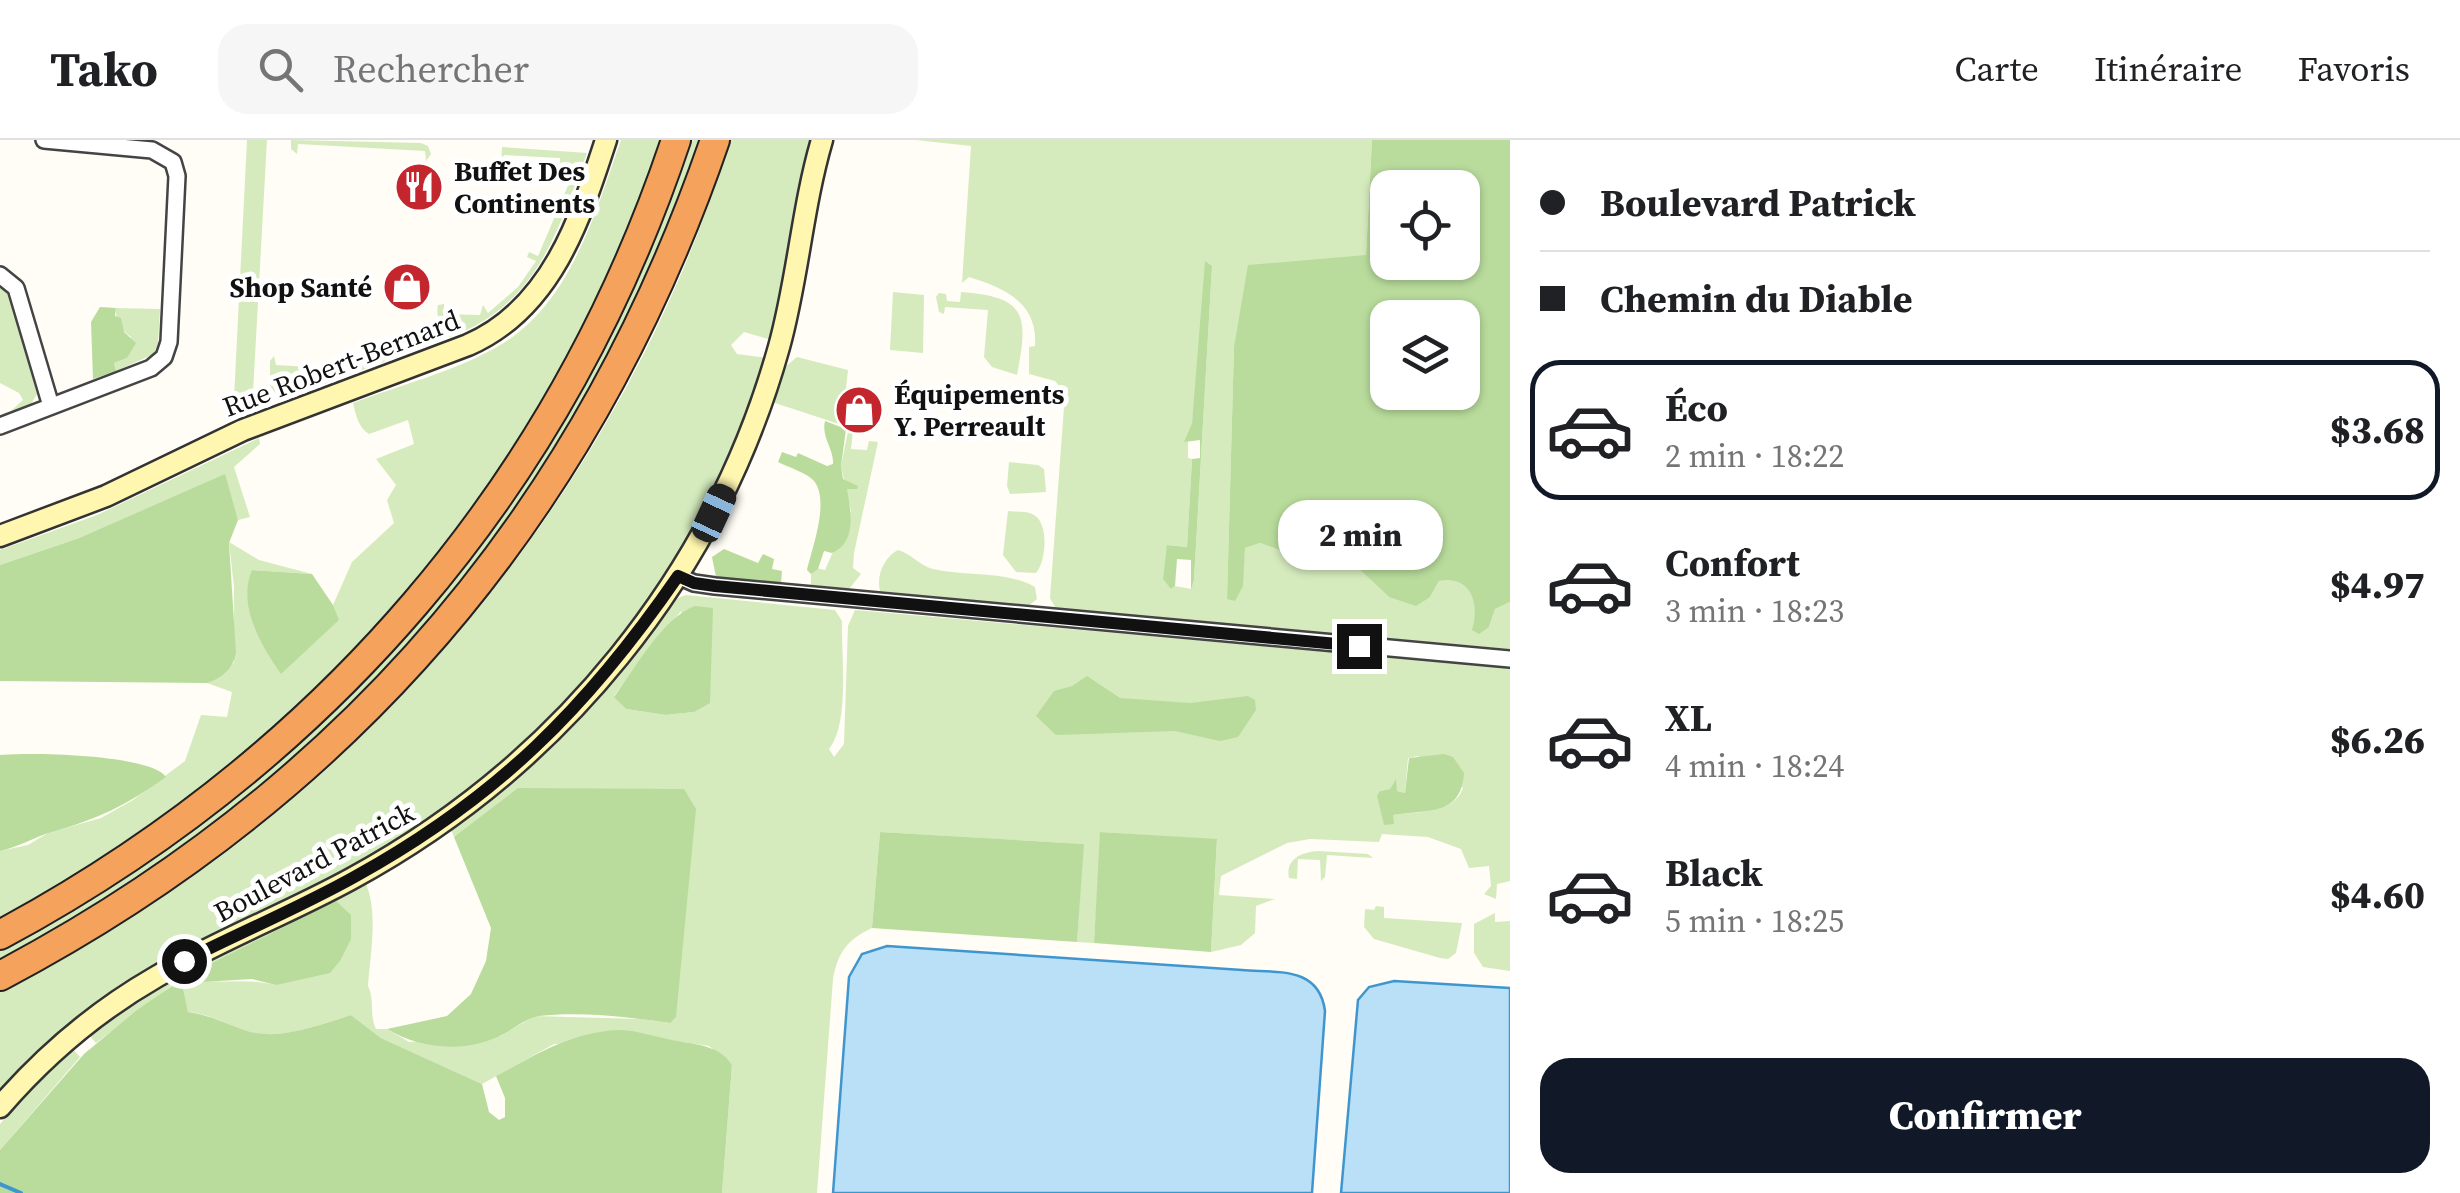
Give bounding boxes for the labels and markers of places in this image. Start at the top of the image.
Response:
place label: Buffet Des Continents [454,152,595,222]
restaurant icon: Buffet Des Continents [393,161,445,213]
shop icon: Shop Santé [381,261,433,313]
place label: Shop Santé [229,268,372,306]
place label: Équipements Y. Perreault [894,375,1065,445]
shop icon: Équipements Y. Perreault [833,384,885,436]

